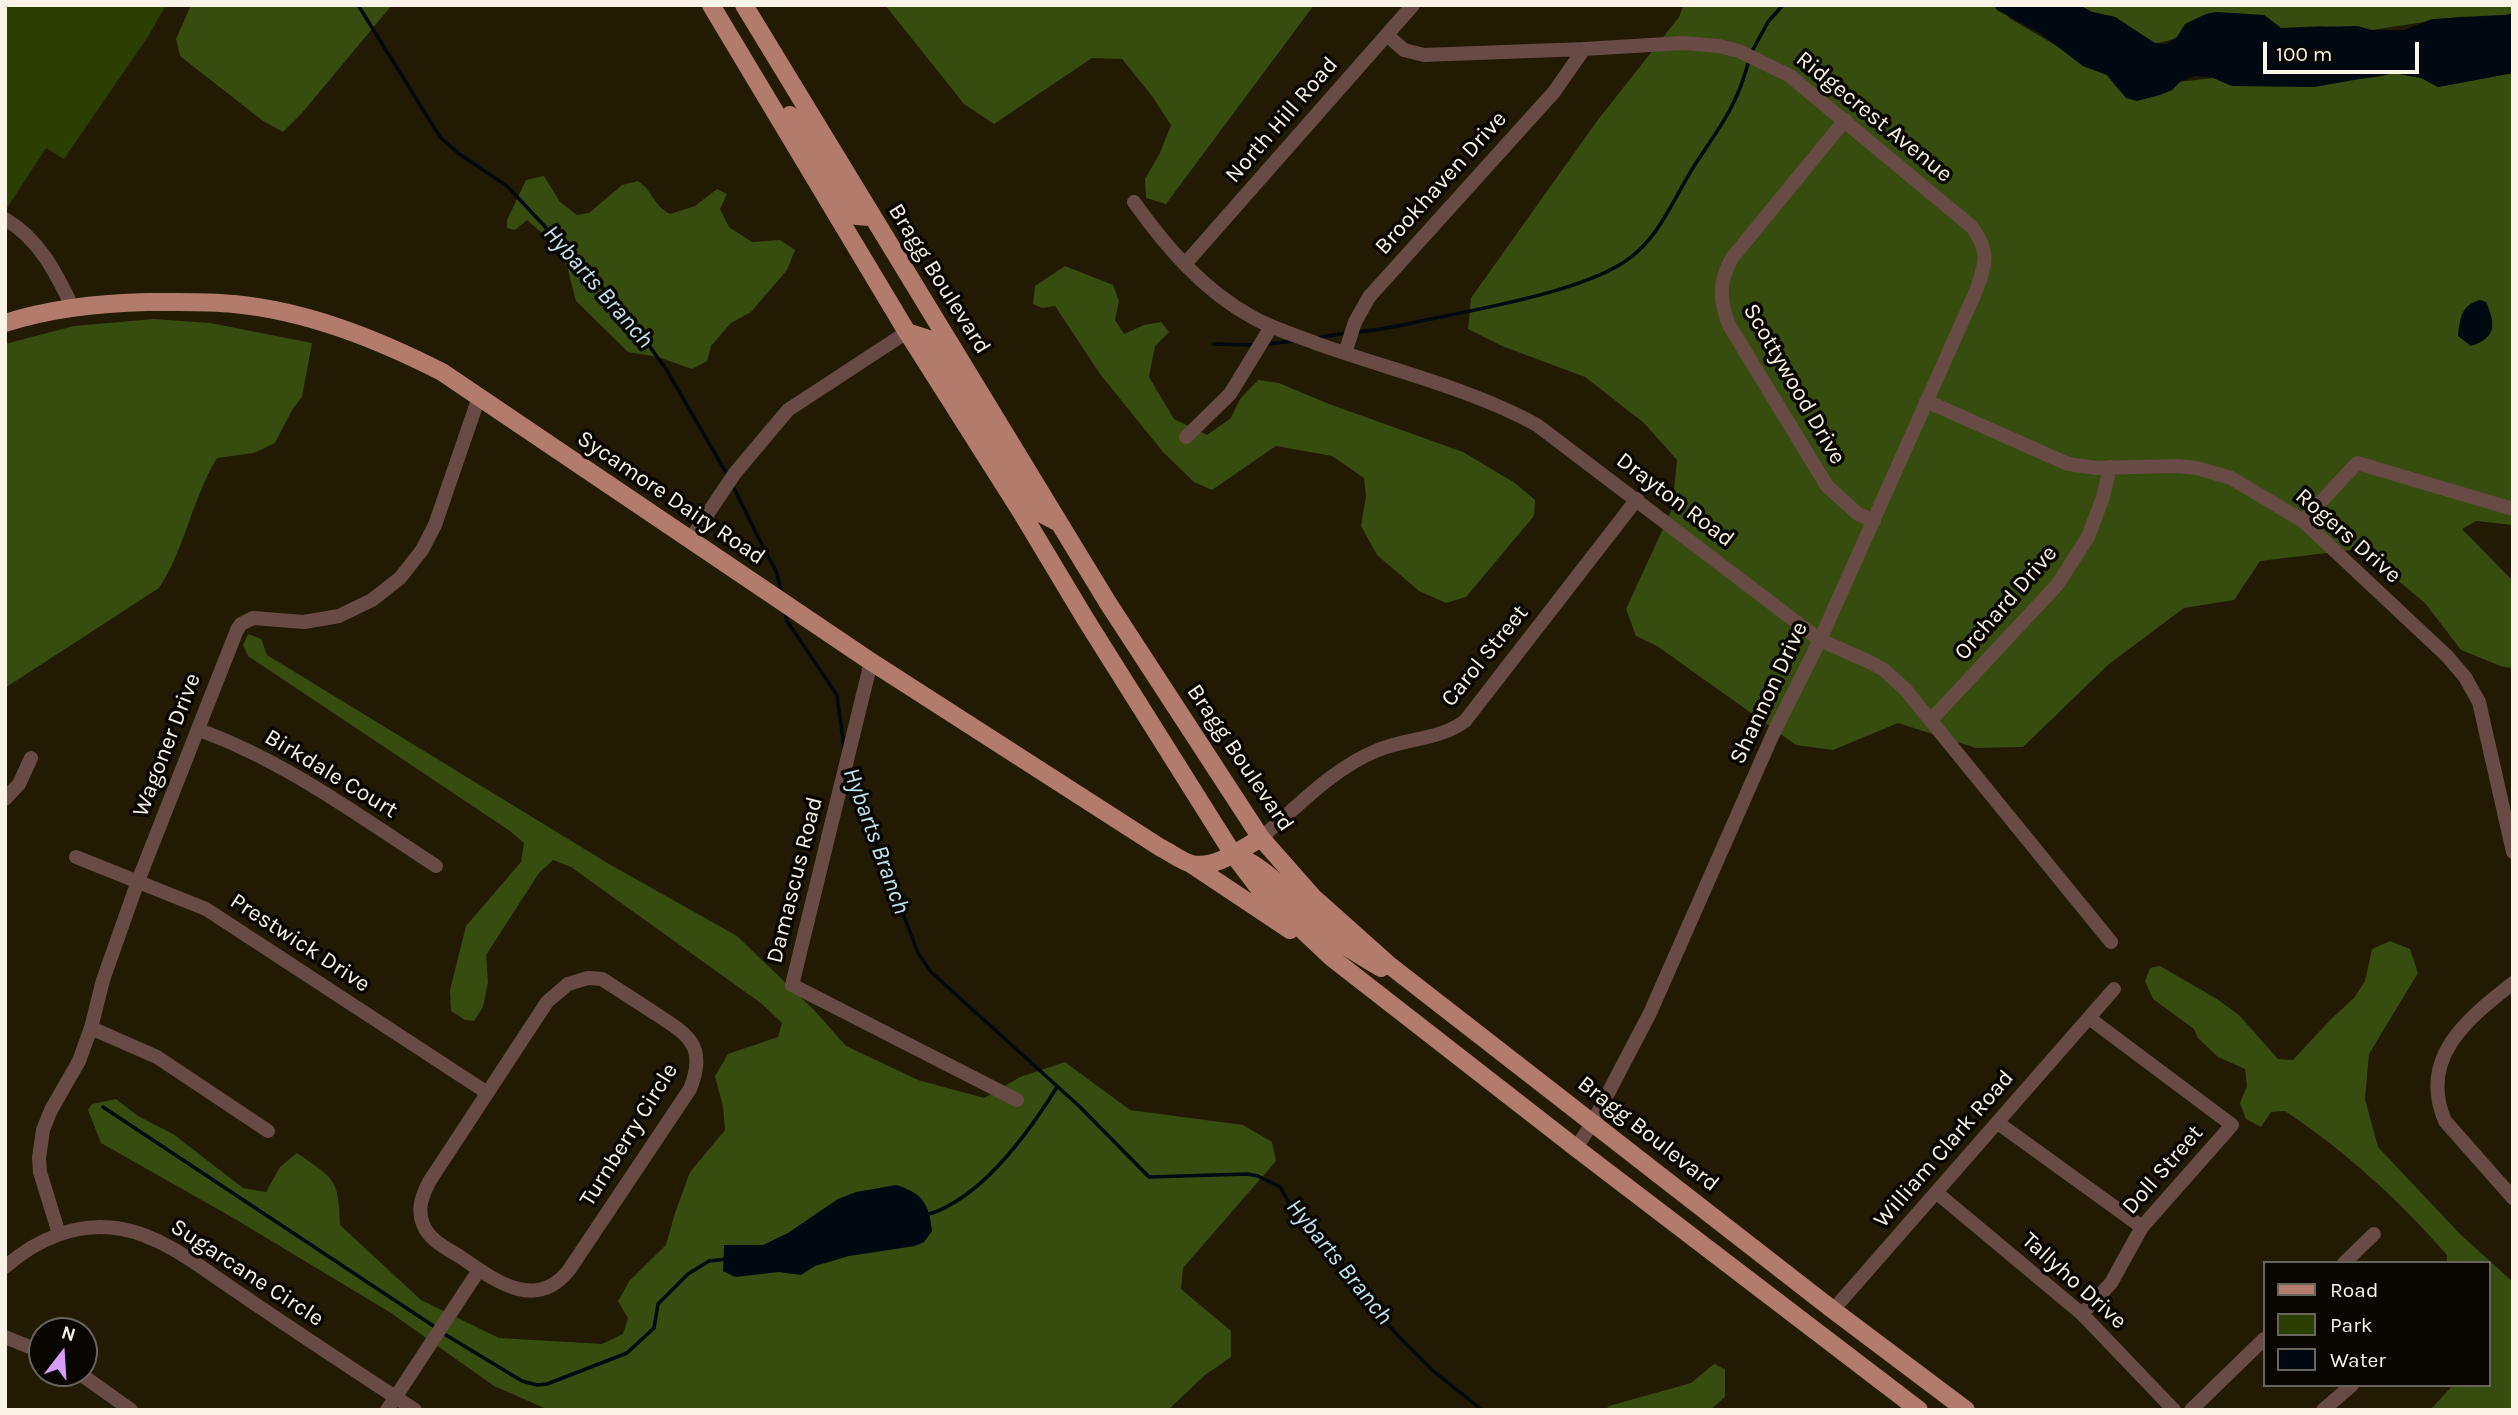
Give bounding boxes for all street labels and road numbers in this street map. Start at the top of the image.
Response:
street label: Ridgecrest Avenue [1790,45,1958,189]
street label: North Hill Road [1220,51,1344,189]
street label: Brookhaven Drive [1369,106,1513,260]
street label: Bragg Boulevard [882,199,996,359]
street label: Scottywood Drive [1737,299,1851,469]
street label: Sycamore Dairy Road [572,425,770,571]
street label: Drayton Road [1611,447,1739,553]
street label: Rogers Drive [2290,483,2406,589]
street label: Orchard Drive [1949,540,2063,666]
street label: Carol Street [1436,600,1534,712]
street label: Shannon Drive [1724,617,1814,769]
street label: Wagoner Drive [127,669,207,821]
street label: Bragg Boulevard [1180,679,1300,837]
street label: Birkdale Court [260,724,402,824]
street label: Damascus Road [761,794,829,966]
street label: Prestwick Drive [225,888,375,998]
street label: Turnberry Circle [574,1058,684,1212]
street label: William Clark Road [1868,1065,2020,1233]
street label: Bragg Boulevard [1572,1070,1724,1198]
street label: Doll Street [2117,1120,2209,1220]
street label: Sugarcane Circle [165,1213,329,1333]
street label: Tallyho Drive [2016,1227,2132,1335]

